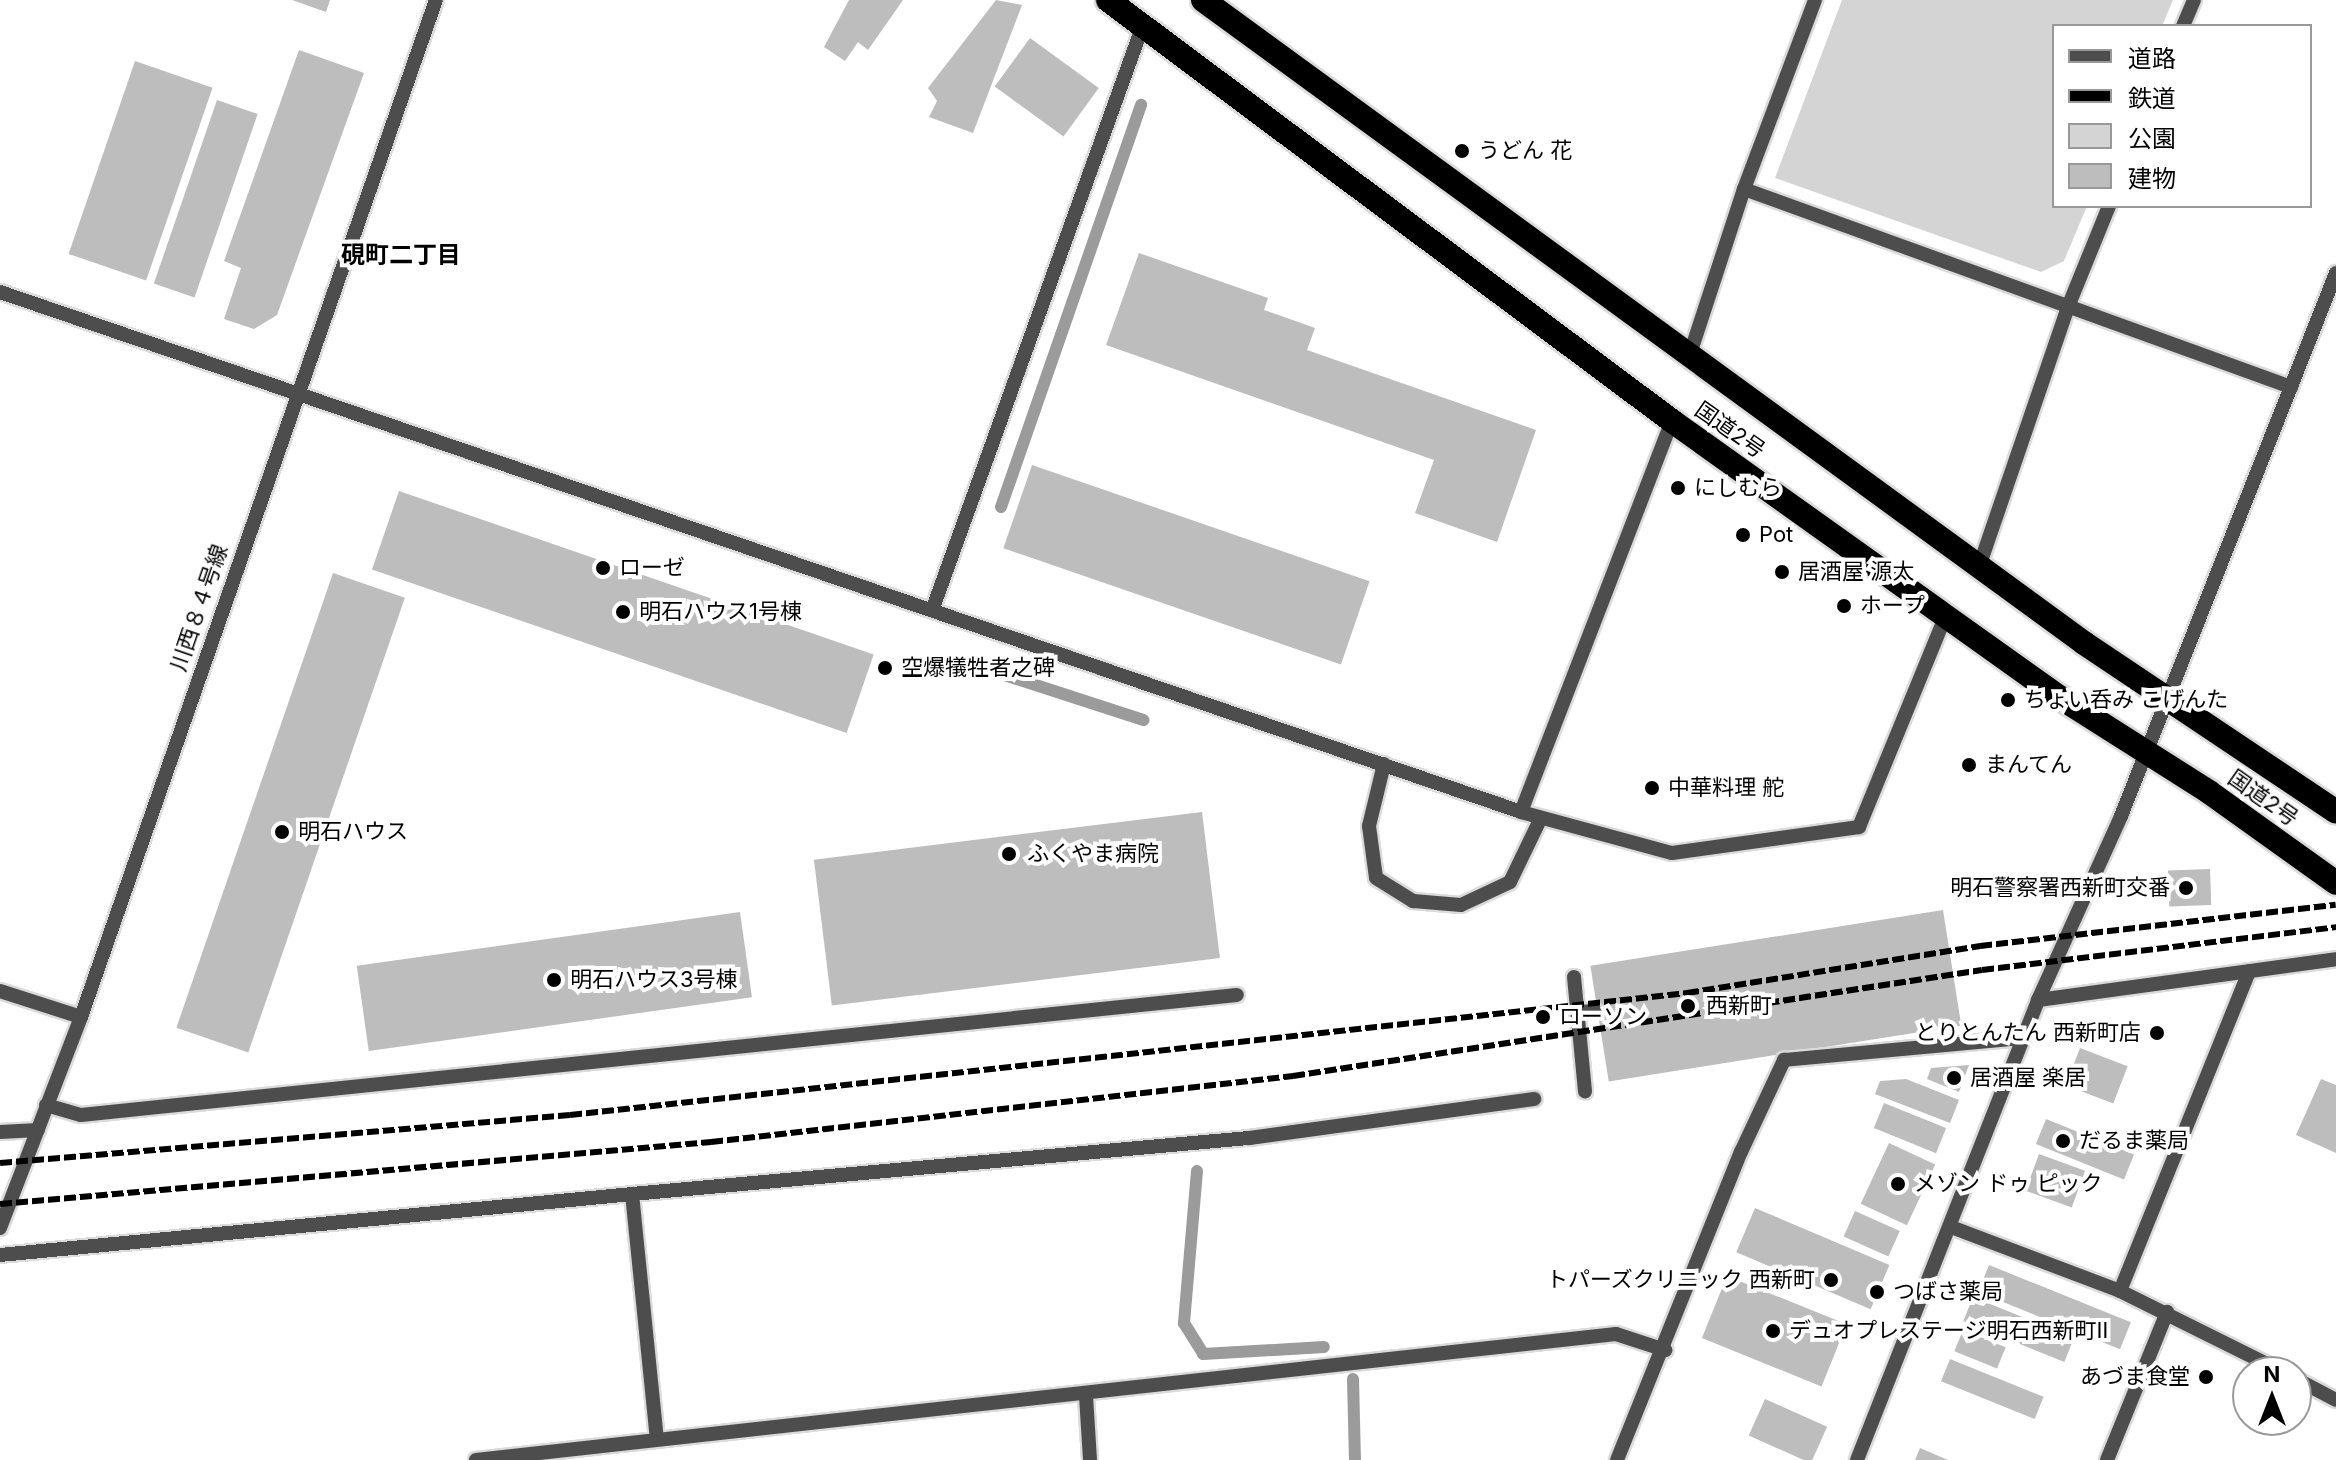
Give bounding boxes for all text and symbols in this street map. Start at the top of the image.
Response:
legend [2052,24,2312,208]
text: 道路 [2128,44,2176,73]
text: 鉄道 [2128,84,2176,113]
text: 公園 [2128,124,2176,153]
place label: うどん 花 [1478,138,1572,164]
marker: うどん 花 [1453,142,1471,160]
text: 建物 [2128,164,2176,193]
district label: 硯町二丁目 [341,241,461,269]
street label: 国道2号 [1690,396,1770,464]
place label: にしむら [1694,475,1782,501]
marker: にしむら [1669,479,1687,497]
place label: Pot [1759,522,1793,548]
marker: Pot [1734,526,1752,544]
street label: 川西８４号線 [165,541,233,675]
place label: ローゼ [619,555,685,581]
marker: ローゼ [594,559,612,577]
place label: 居酒屋 源太 [1798,559,1914,585]
marker: 居酒屋 源太 [1773,563,1791,581]
place label: ホープ [1860,593,1926,619]
marker: ホープ [1835,597,1853,615]
place label: 明石ハウス1号棟 [639,599,802,625]
marker: 明石ハウス1号棟 [614,603,632,621]
place label: 空爆犠牲者之碑 [901,655,1055,681]
marker: 空爆犠牲者之碑 [876,659,894,677]
place label: ちょい呑み こげんた [2024,687,2228,713]
marker: ちょい呑み こげんた [1999,691,2017,709]
place label: まんてん [1985,752,2073,778]
marker: まんてん [1960,756,1978,774]
street label: 国道2号 [2223,764,2303,832]
place label: 中華料理 舵 [1668,775,1784,801]
marker: 中華料理 舵 [1643,779,1661,797]
place label: 明石ハウス [298,819,408,845]
marker: 明石ハウス [273,823,291,841]
place label: ふくやま病院 [1027,841,1159,867]
marker: ふくやま病院 [998,843,1020,865]
place label: 明石警察署西新町交番 [1950,875,2170,901]
marker: 明石警察署西新町交番 [2177,879,2195,897]
place label: 明石ハウス3号棟 [570,967,738,993]
marker: 明石ハウス3号棟 [545,971,563,989]
place label: 西新町 [1706,993,1772,1019]
marker: 西新町 [1677,995,1699,1017]
place label: ローソン [1559,1004,1647,1030]
marker: ローソン [1534,1008,1552,1026]
place label: とりとんたん 西新町店 [1915,1020,2141,1046]
marker: とりとんたん 西新町店 [2148,1024,2166,1042]
place label: 居酒屋 楽居 [1970,1065,2086,1091]
marker: 居酒屋 楽居 [1945,1069,1963,1087]
place label: だるま薬局 [2079,1128,2189,1154]
marker: だるま薬局 [2054,1132,2072,1150]
place label: メゾン ドゥ ピック [1914,1171,2102,1197]
marker: メゾン ドゥ ピック [1889,1175,1907,1193]
place label: トパーズクリニック 西新町 [1545,1267,1815,1293]
marker: トパーズクリニック 西新町 [1822,1271,1840,1289]
place label: つばさ薬局 [1893,1279,2003,1305]
marker: つばさ薬局 [1868,1283,1886,1301]
place label: デュオプレステージ明石西新町Ⅱ [1789,1318,2109,1344]
marker: デュオプレステージ明石西新町Ⅱ [1764,1322,1782,1340]
north arrow [2232,1356,2312,1436]
text: N [2264,1361,2280,1387]
place label: あづま食堂 [2080,1364,2190,1390]
marker: あづま食堂 [2197,1368,2215,1386]

